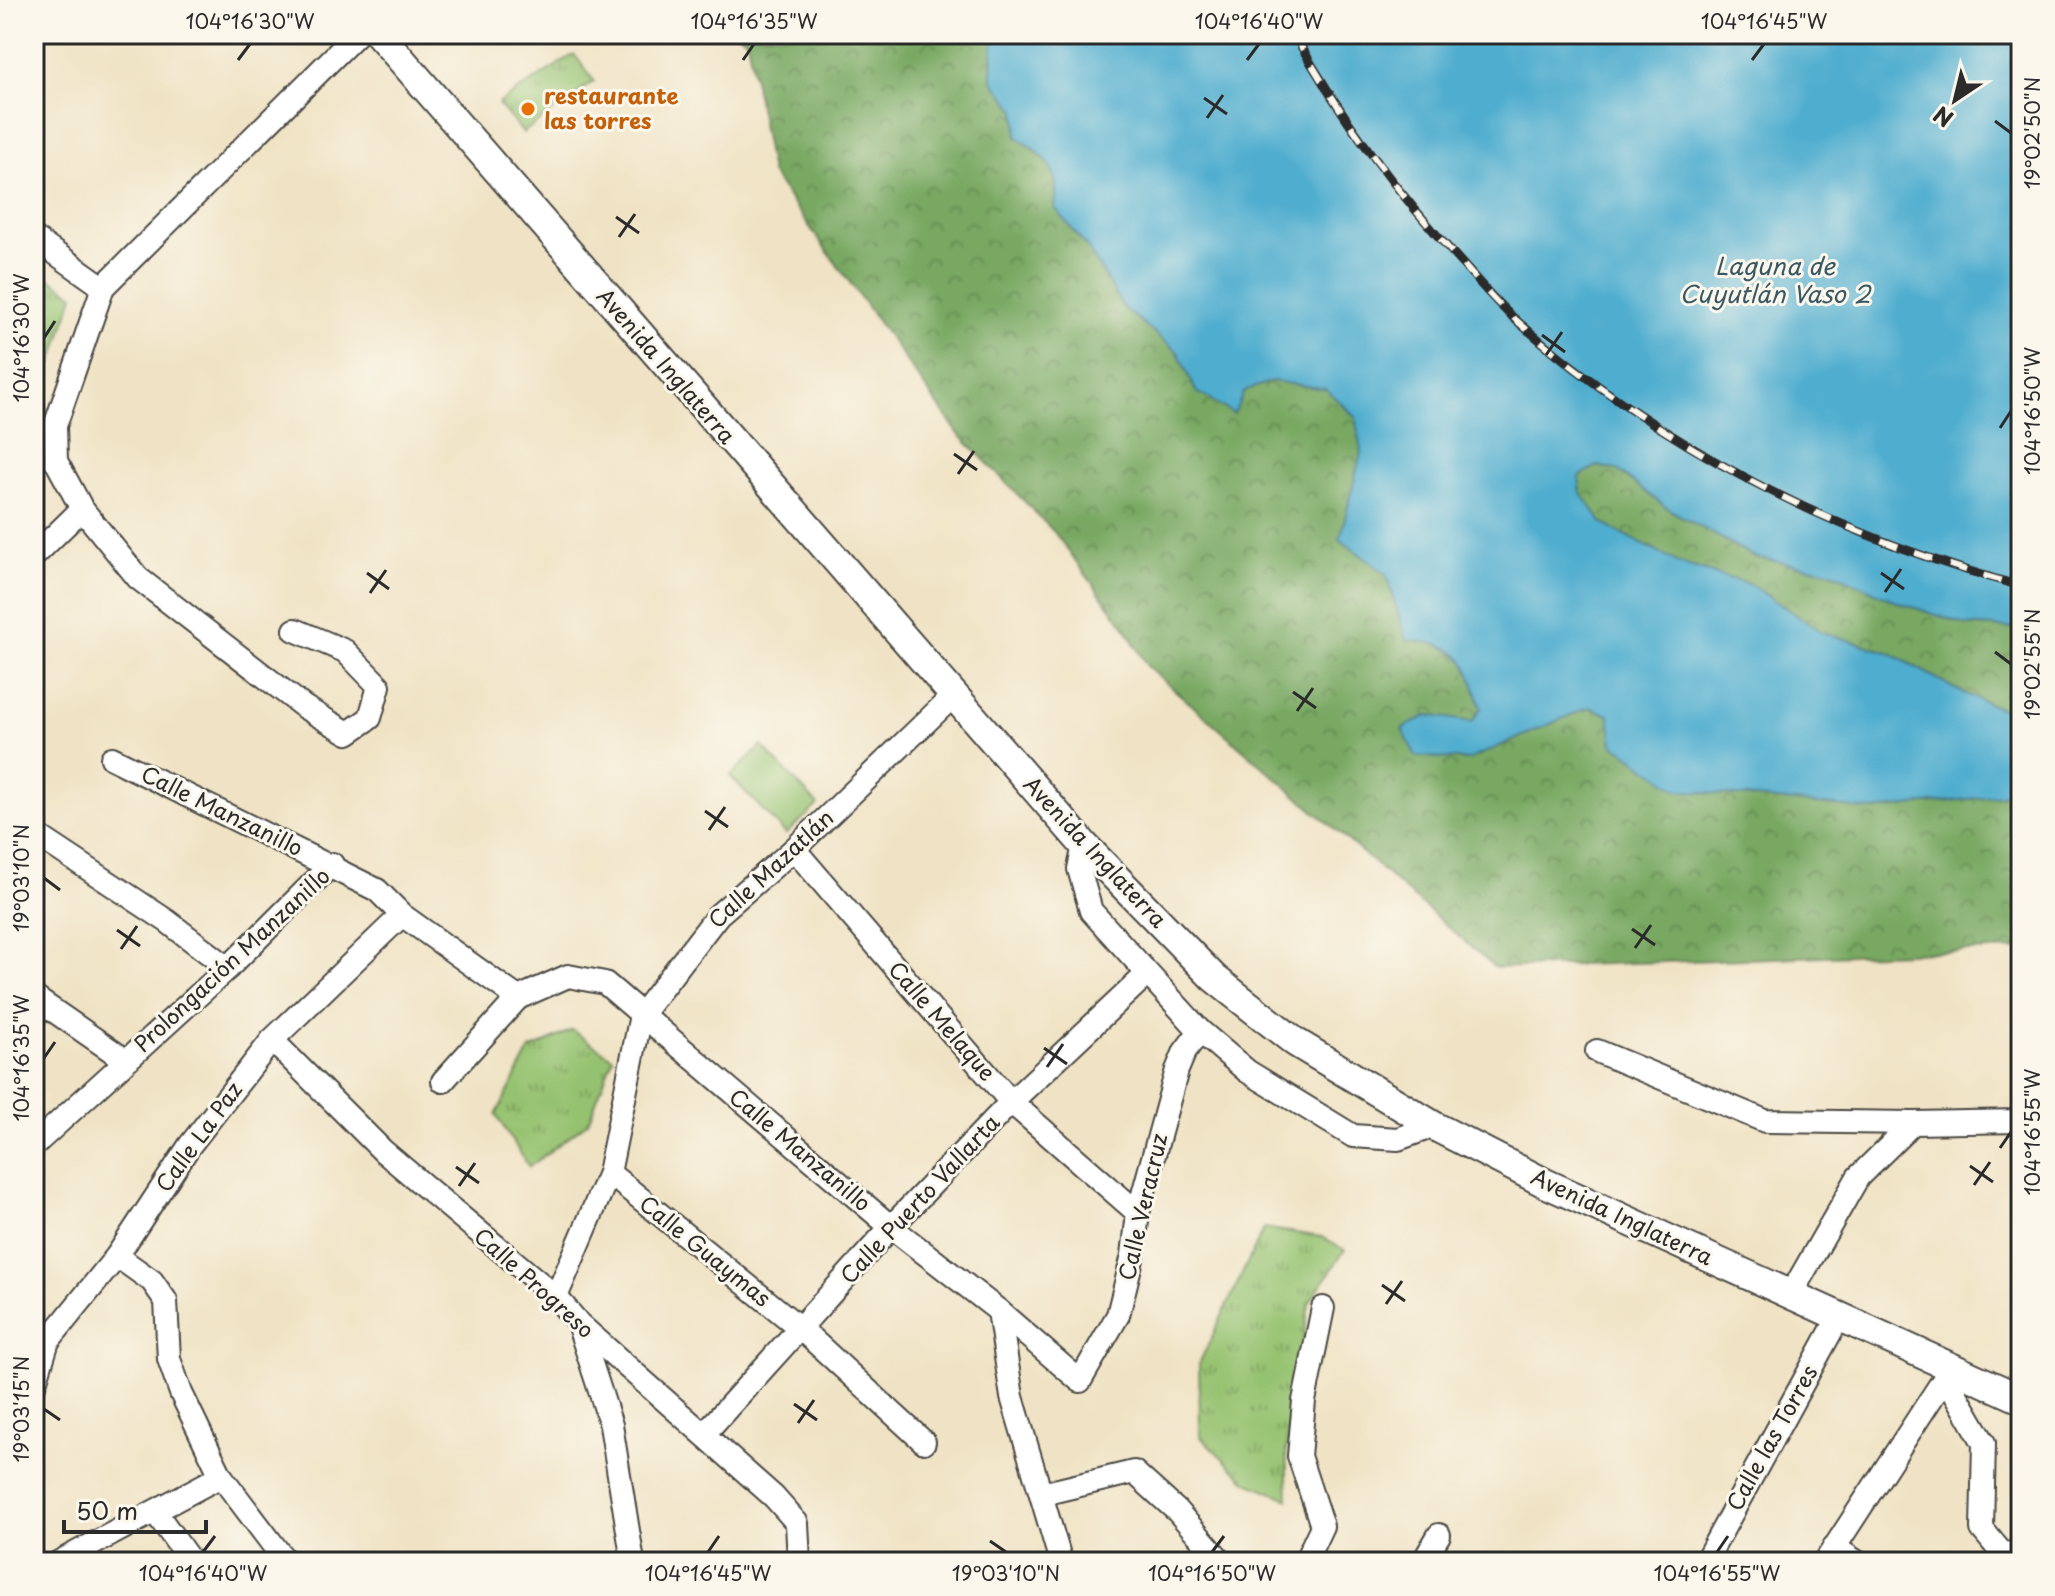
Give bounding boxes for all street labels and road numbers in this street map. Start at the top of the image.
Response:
street label: Avenida Inglaterra [590,280,744,450]
street label: Calle Manzanillo [136,756,309,863]
street label: Avenida Inglaterra [1017,768,1175,934]
street label: Calle Mazatlán [700,801,840,935]
street label: Prolongación Manzanillo [125,859,337,1059]
street label: Calle Melaque [882,953,1004,1087]
street label: Calle La Paz [147,1074,249,1198]
street label: Calle Manzanillo [723,1079,879,1218]
street label: Calle Puerto Vallarta [831,1106,1007,1290]
street label: Calle Veracruz [1109,1130,1174,1283]
street label: Avenida Inglaterra [1526,1159,1719,1272]
street label: Calle Guaymas [633,1186,779,1313]
street label: Calle Progreso [468,1219,602,1345]
street label: Calle las Torres [1717,1358,1824,1516]

